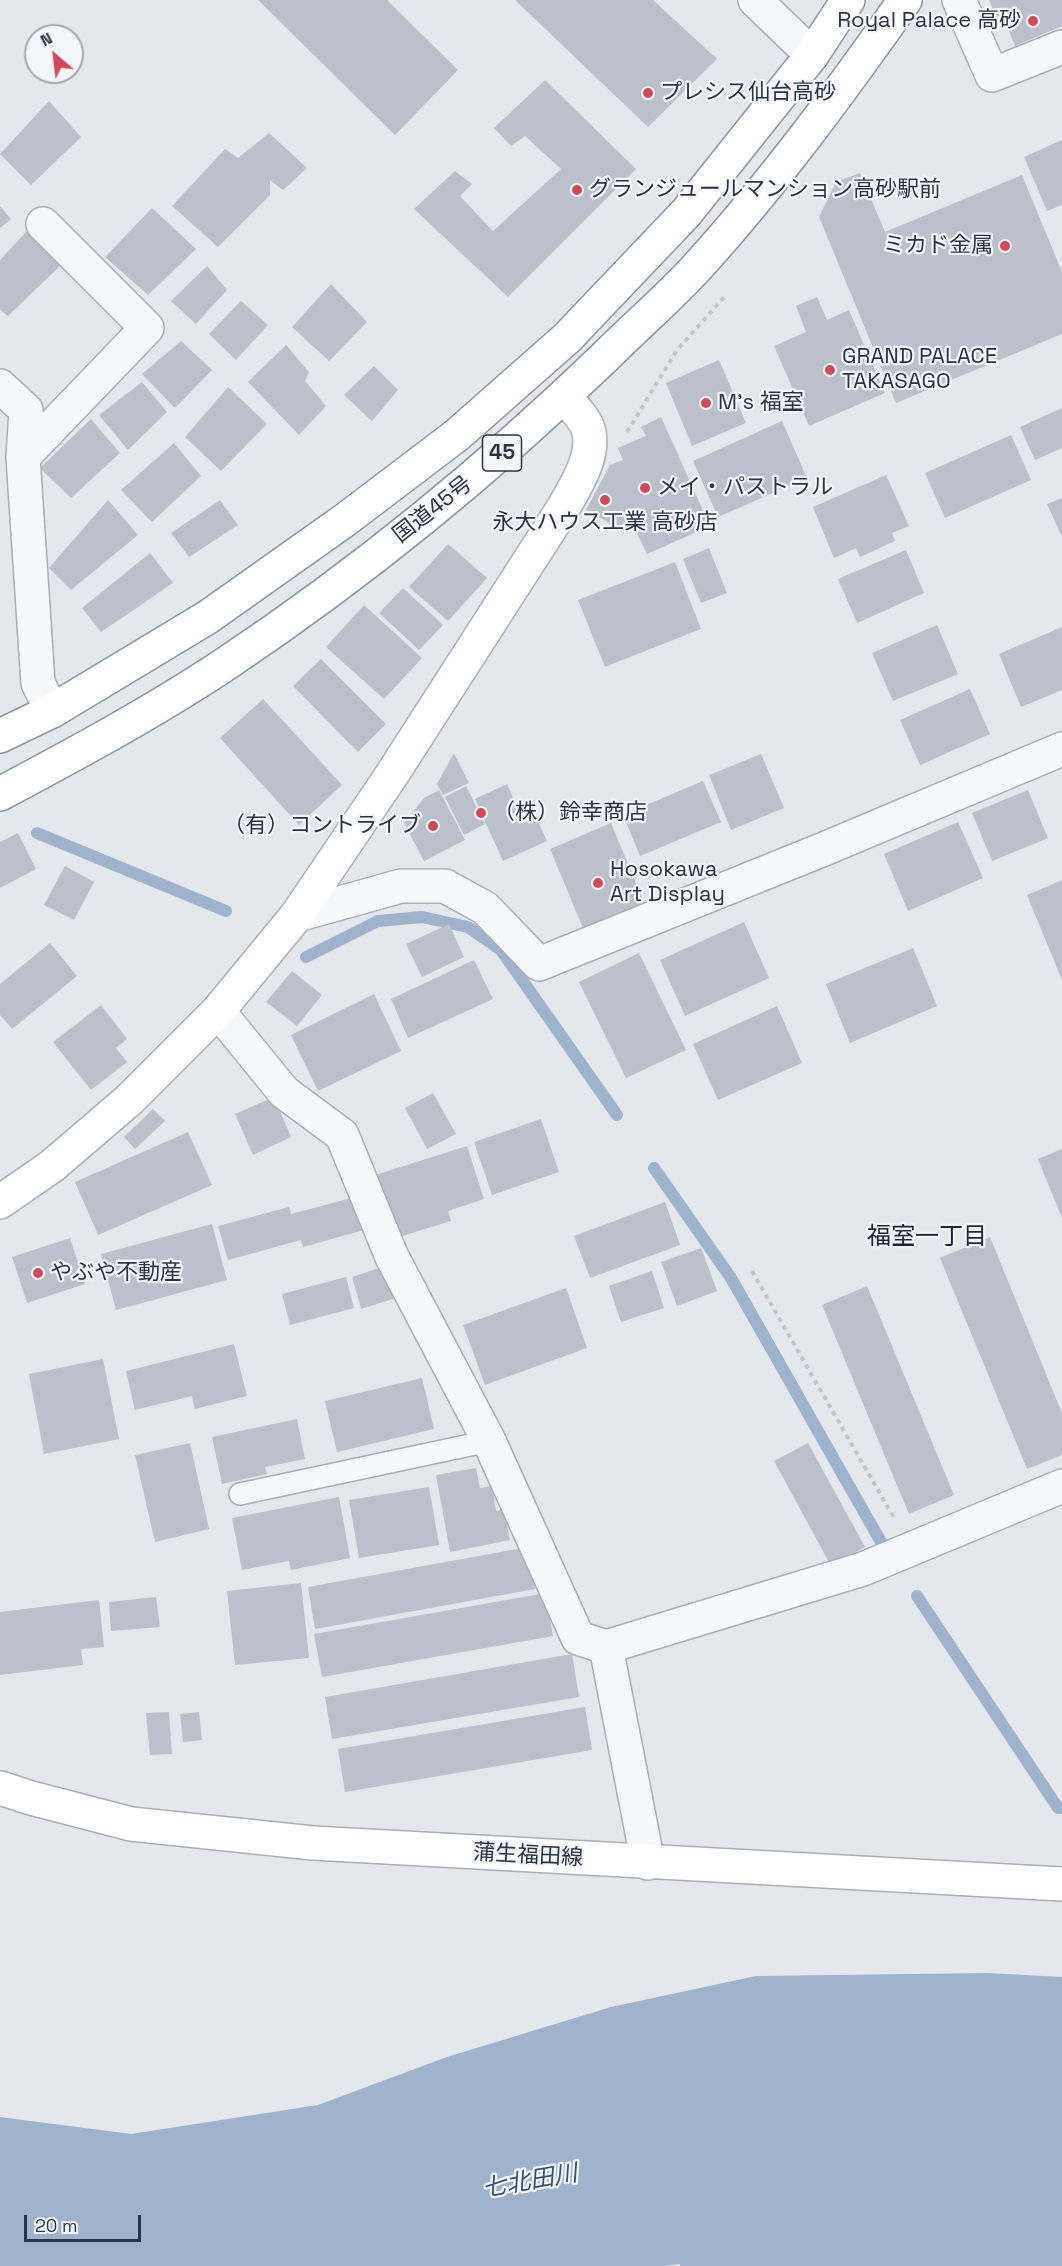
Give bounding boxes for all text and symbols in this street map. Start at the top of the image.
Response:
place label: Royal Palace 高砂 [837,8,1021,34]
marker: Royal Palace 高砂 [1026,14,1040,28]
north arrow [24,24,84,84]
text: N [37,28,56,51]
place label: プレシス仙台高砂 [660,80,836,106]
marker: プレシス仙台高砂 [641,86,655,100]
place label: グランジュールマンション高砂駅前 [589,177,941,203]
marker: グランジュールマンション高砂駅前 [570,183,584,197]
place label: ミカド金属 [883,233,993,259]
marker: ミカド金属 [998,239,1012,253]
place label: GRAND PALACE TAKASAGO [842,344,997,396]
marker: GRAND PALACE TAKASAGO [823,363,837,377]
place label: M's 福室 [718,390,804,416]
marker: M's 福室 [699,396,713,410]
road number: 45 [482,435,522,471]
street label: 国道45号 [388,471,478,549]
place label: メイ・パストラル [657,475,833,501]
marker: メイ・パストラル [638,481,652,495]
marker: 永大ハウス工業 高砂店 [598,493,612,507]
place label: 永大ハウス工業 高砂店 [492,510,718,536]
place label: （株）鈴幸商店 [493,800,647,826]
marker: （株）鈴幸商店 [474,806,488,820]
place label: （有）コントライブ [223,813,421,839]
marker: （有）コントライブ [426,819,440,833]
place label: Hosokawa Art Display [610,857,725,908]
marker: Hosokawa Art Display [591,876,605,890]
district label: 福室一丁目 [867,1223,987,1251]
place label: やぶや不動産 [50,1260,182,1286]
marker: やぶや不動産 [31,1266,45,1280]
street label: 蒲生福田線 [472,1840,584,1872]
water label: 七北田川 [480,2159,580,2205]
scale bar [27,2203,144,2241]
text: 20 m [35,2214,78,2237]

